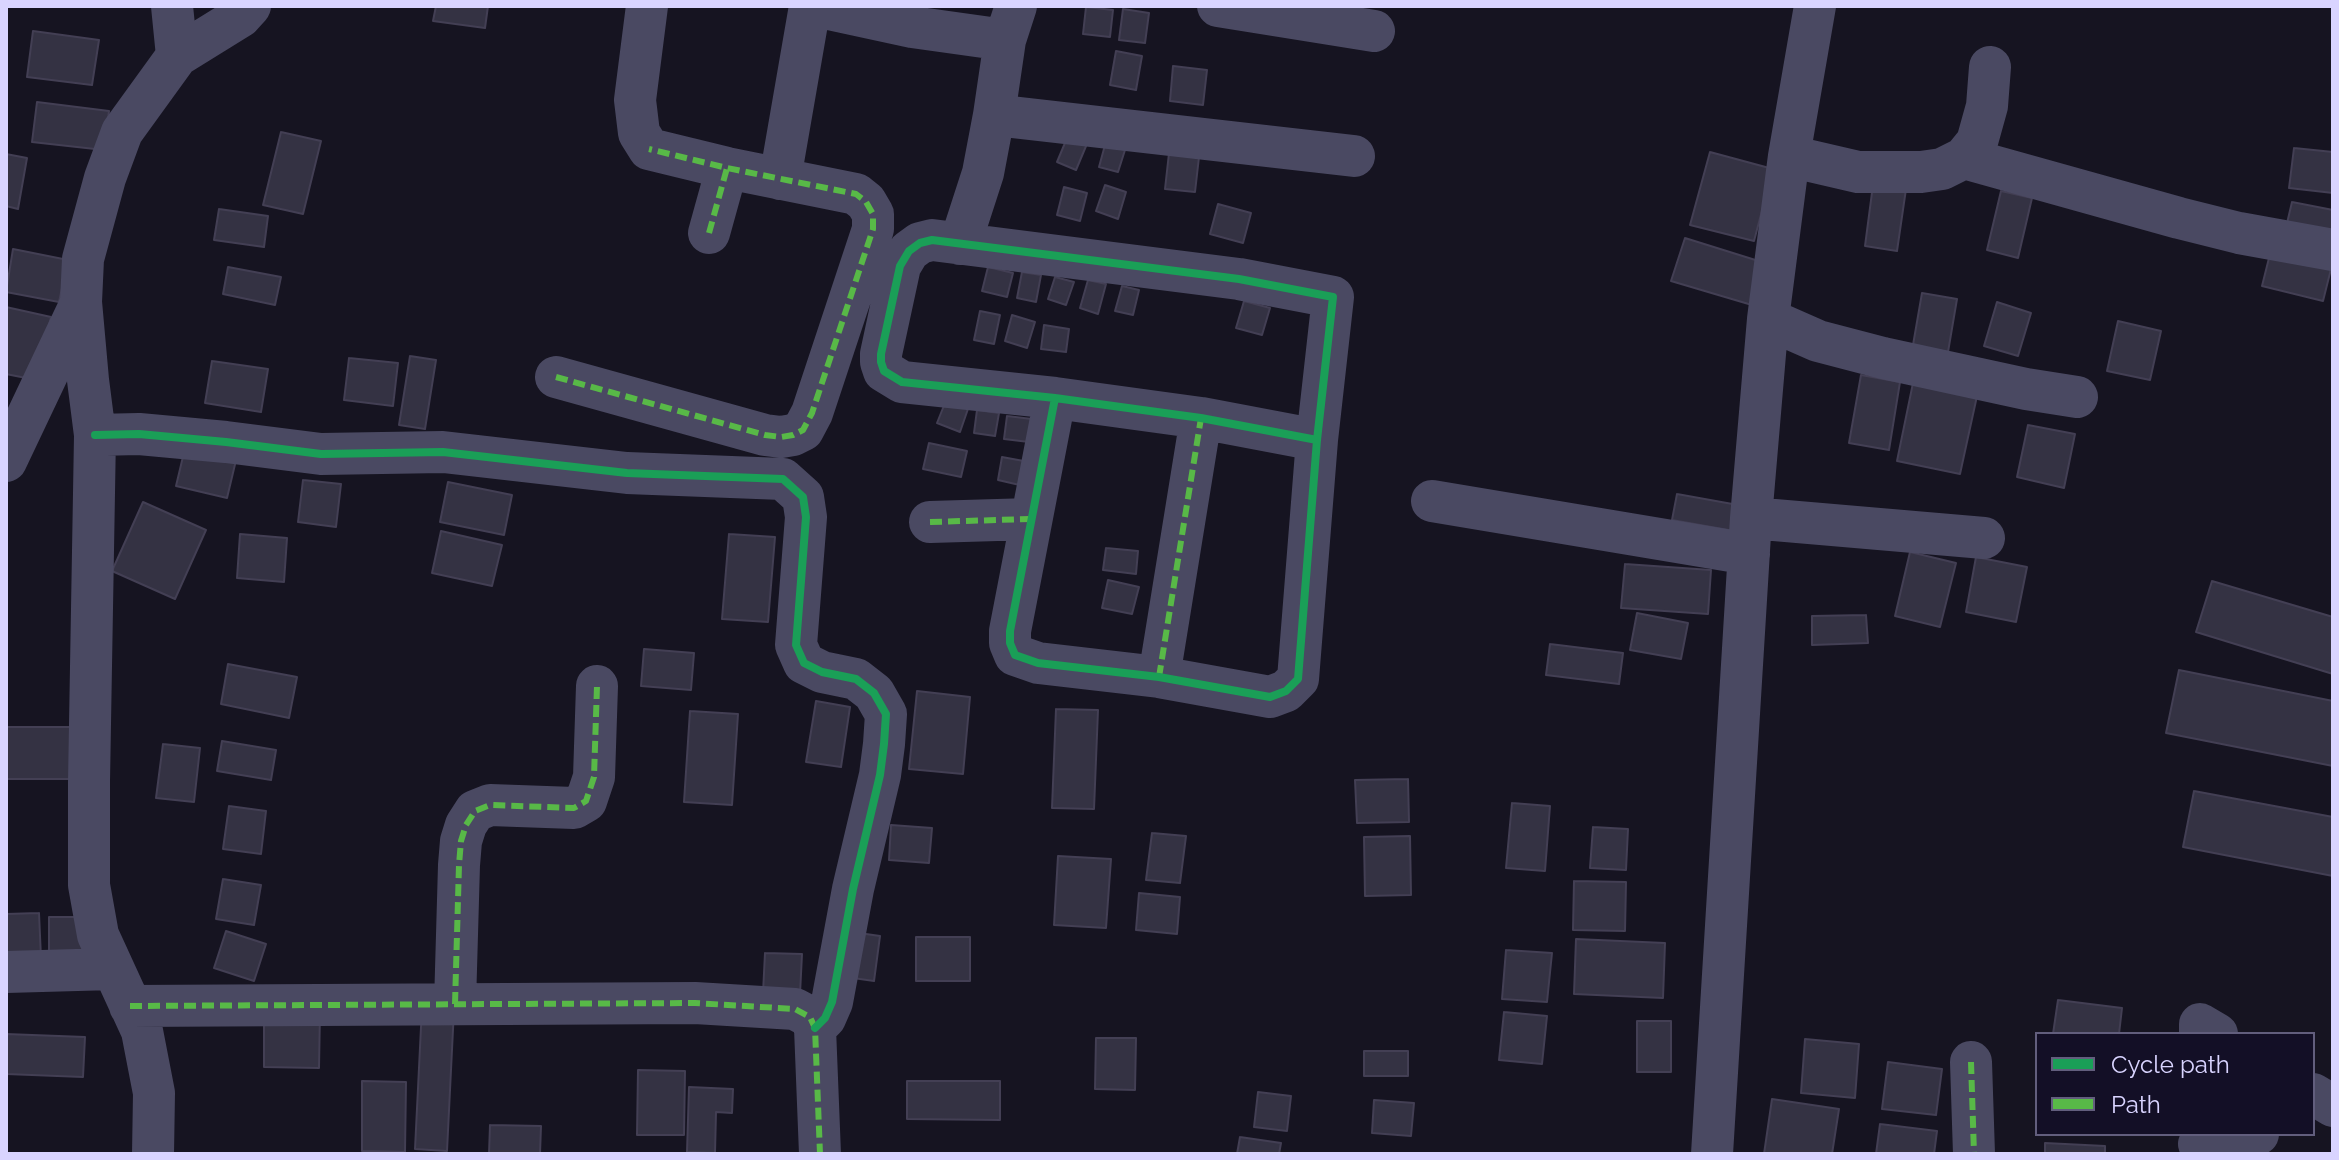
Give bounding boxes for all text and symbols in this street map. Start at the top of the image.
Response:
legend [2035,1032,2315,1136]
text: Cycle path [2111,1050,2230,1079]
text: Path [2111,1090,2161,1119]

